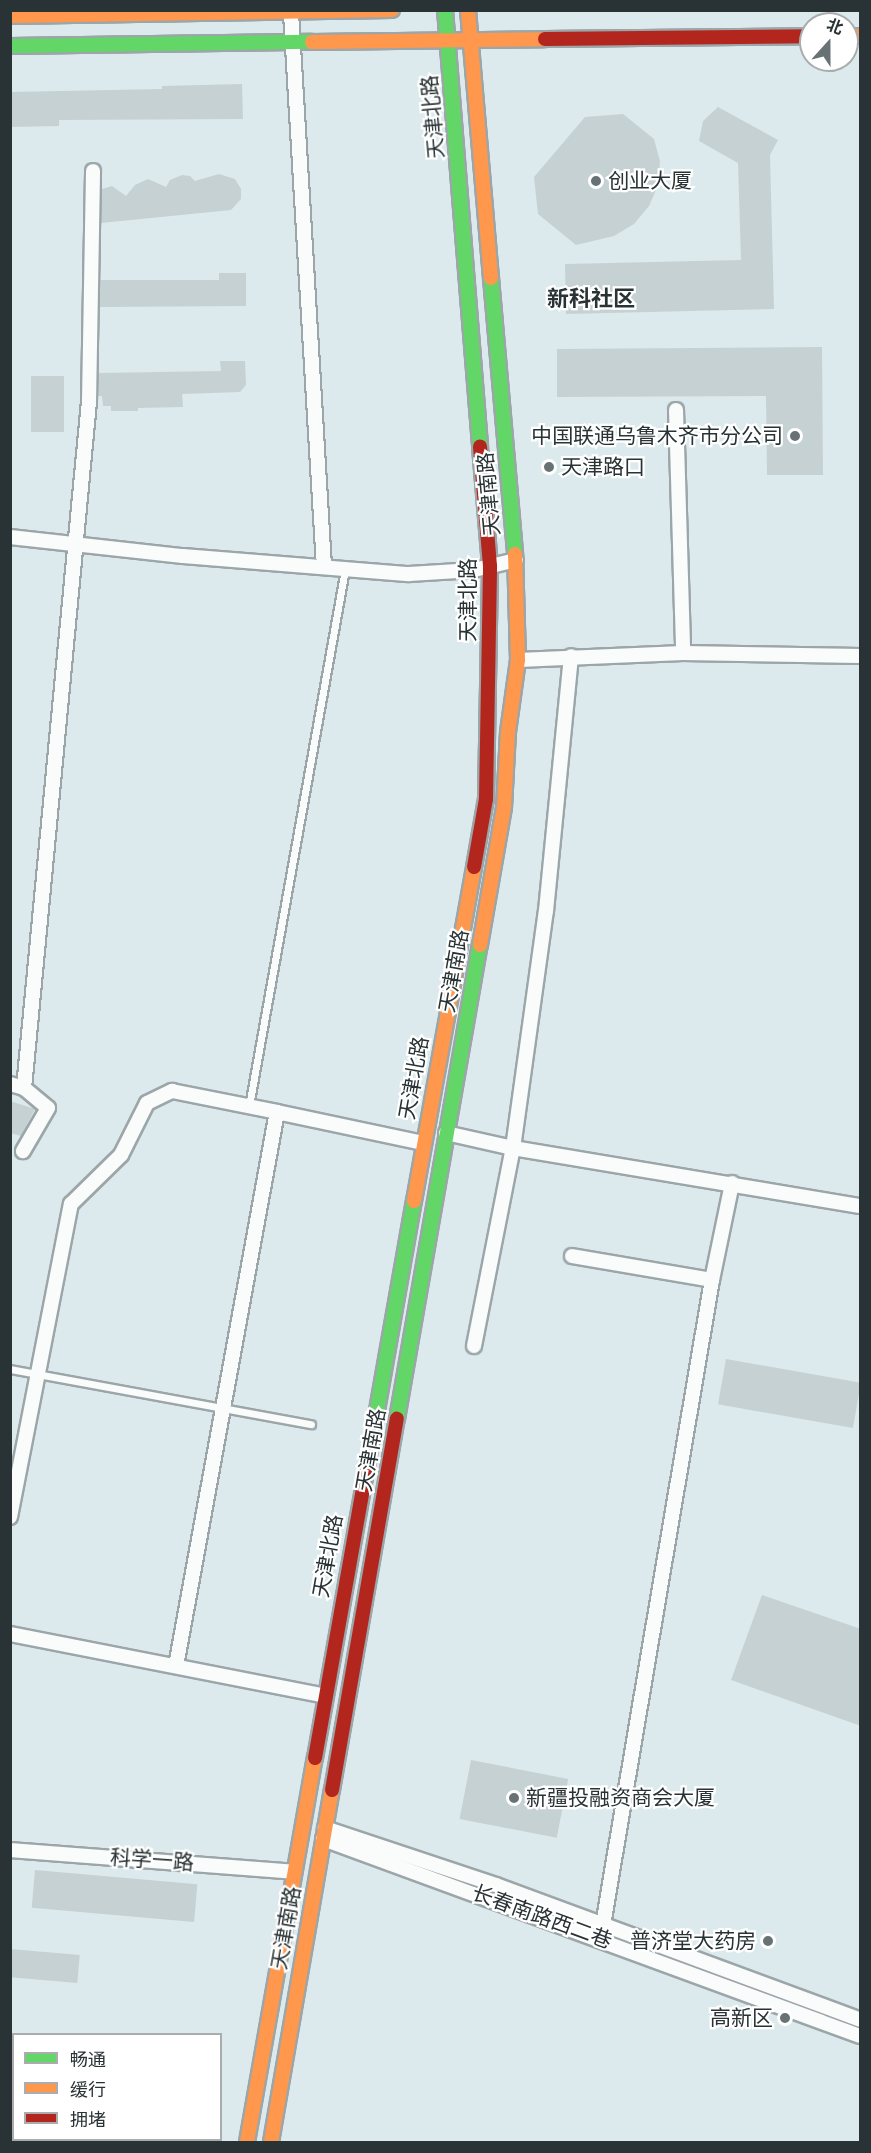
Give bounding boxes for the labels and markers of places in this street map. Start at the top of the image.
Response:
place label: 创业大厦 [608,168,692,194]
marker: 创业大厦 [589,174,603,188]
place label: 中国联通乌鲁木齐市分公司 [531,423,783,449]
marker: 中国联通乌鲁木齐市分公司 [788,429,802,443]
place label: 天津路口 [561,454,645,480]
marker: 天津路口 [542,460,556,474]
place label: 新疆投融资商会大厦 [526,1785,715,1811]
marker: 新疆投融资商会大厦 [507,1791,521,1805]
place label: 普济堂大药房 [630,1928,756,1954]
marker: 普济堂大药房 [761,1934,775,1948]
place label: 高新区 [710,2005,773,2031]
marker: 高新区 [778,2011,792,2025]

